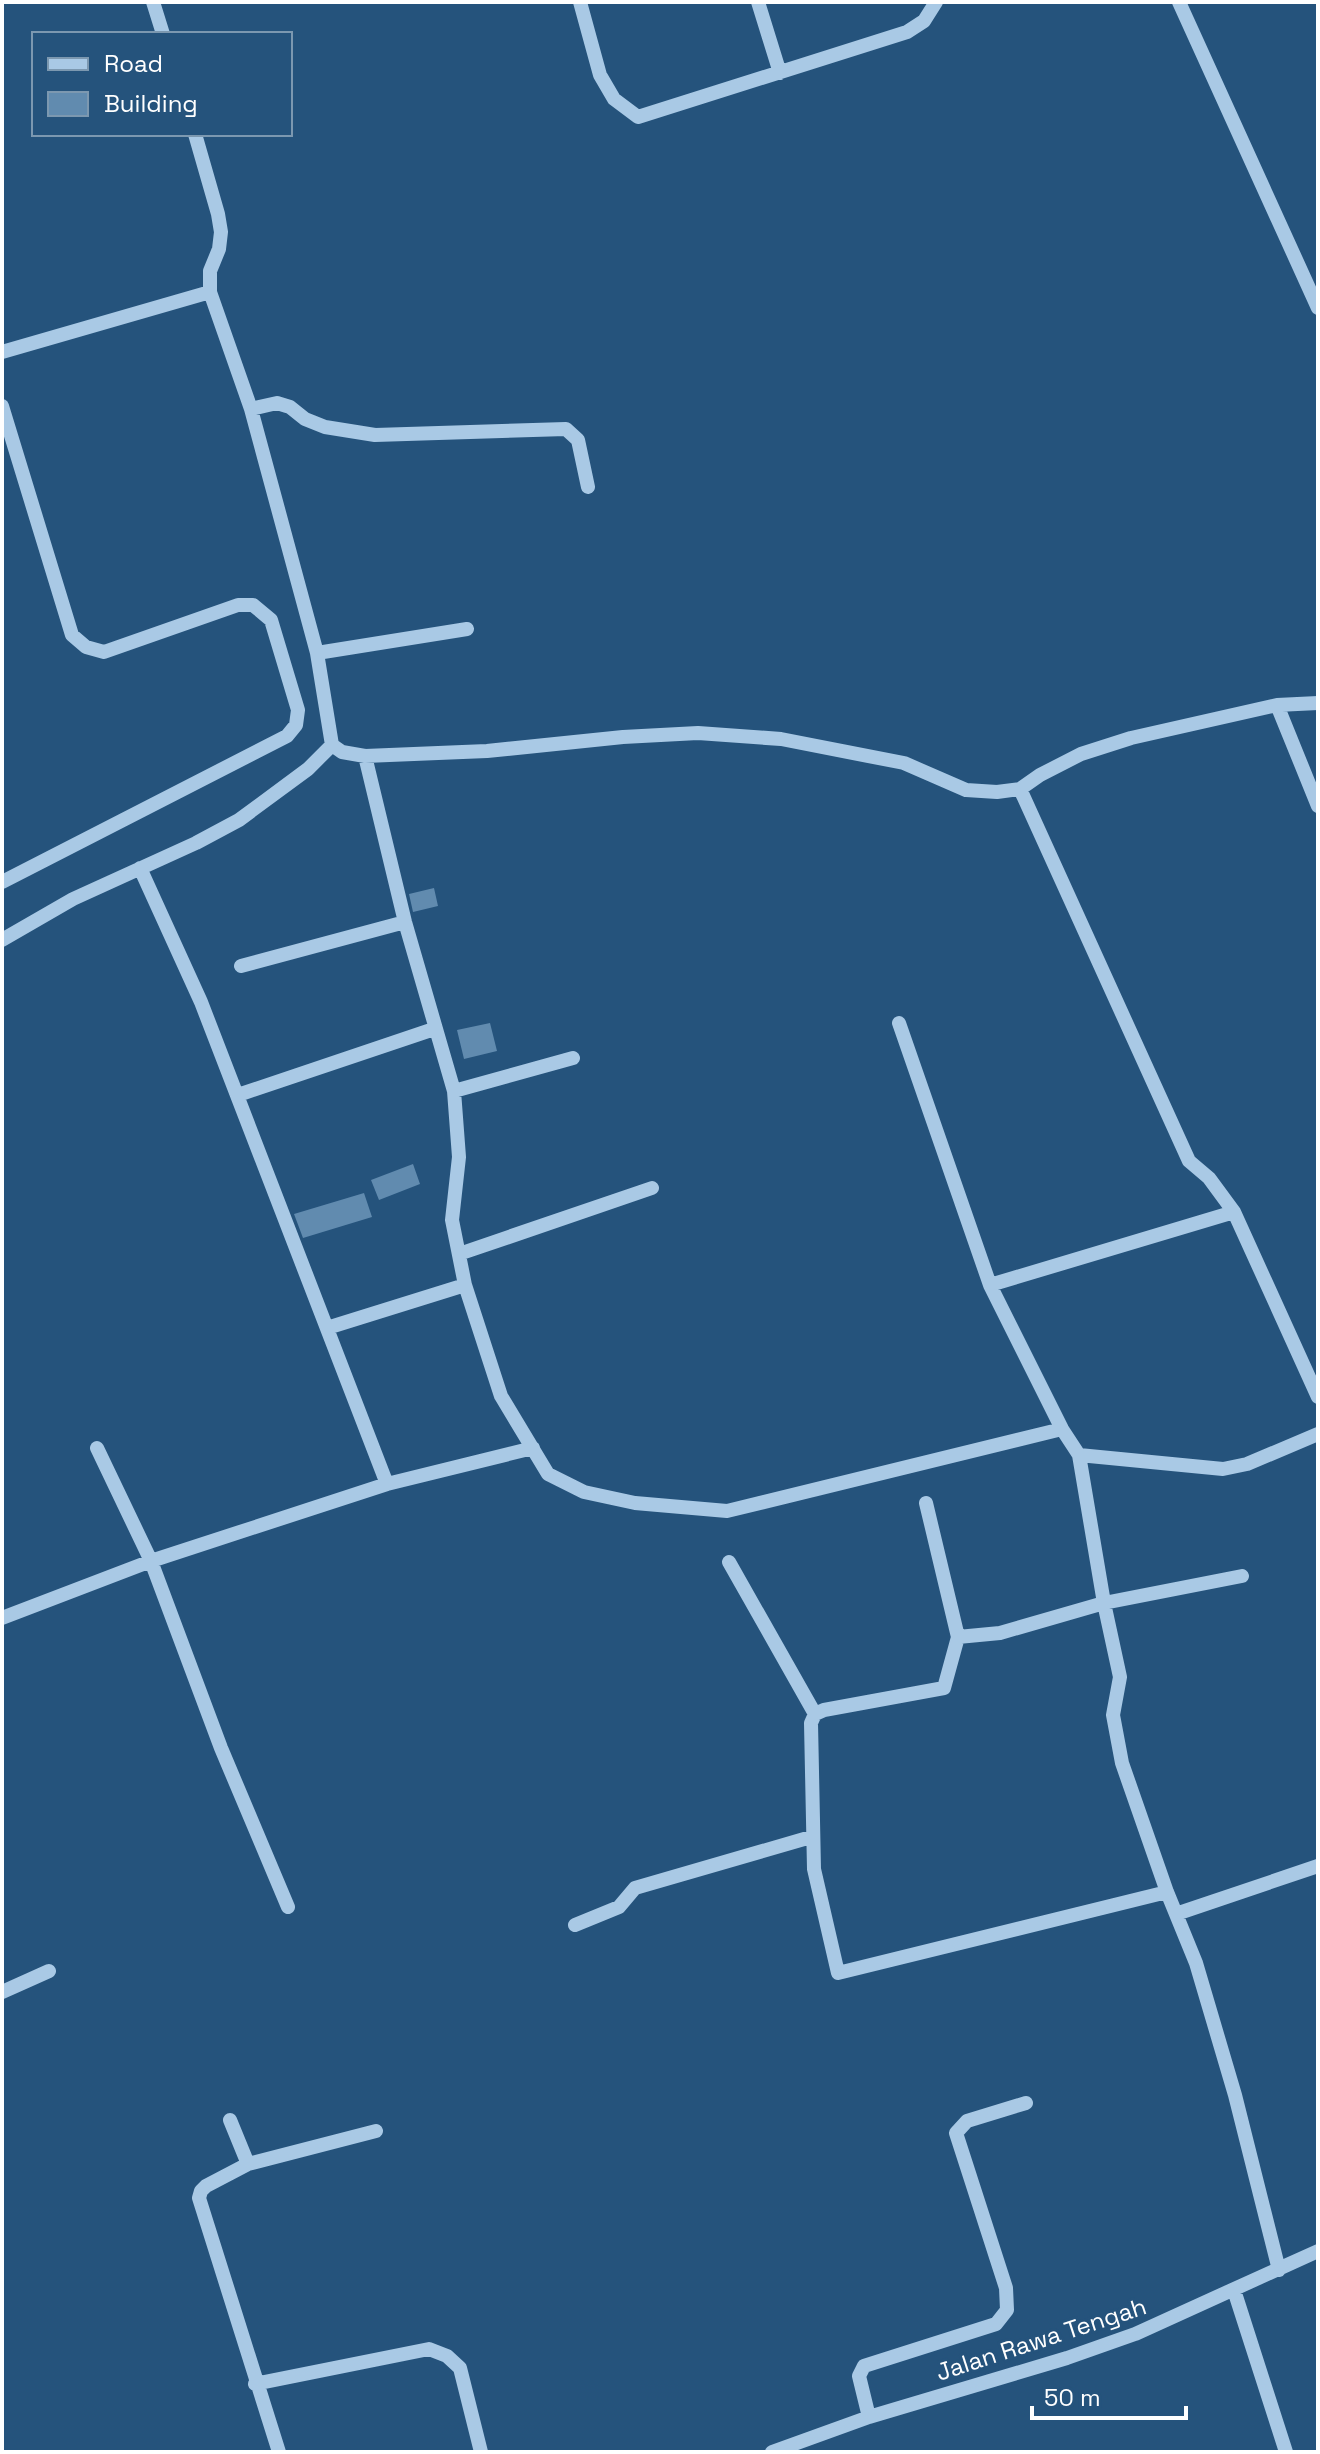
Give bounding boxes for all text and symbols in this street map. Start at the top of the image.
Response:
legend [32,32,292,136]
text: Road [104,48,163,79]
text: Building [104,88,198,119]
street label: Jalan Rawa Tengah [932,2290,1150,2388]
scale bar [1032,2370,1186,2420]
text: 50 m [1044,2382,1101,2413]

